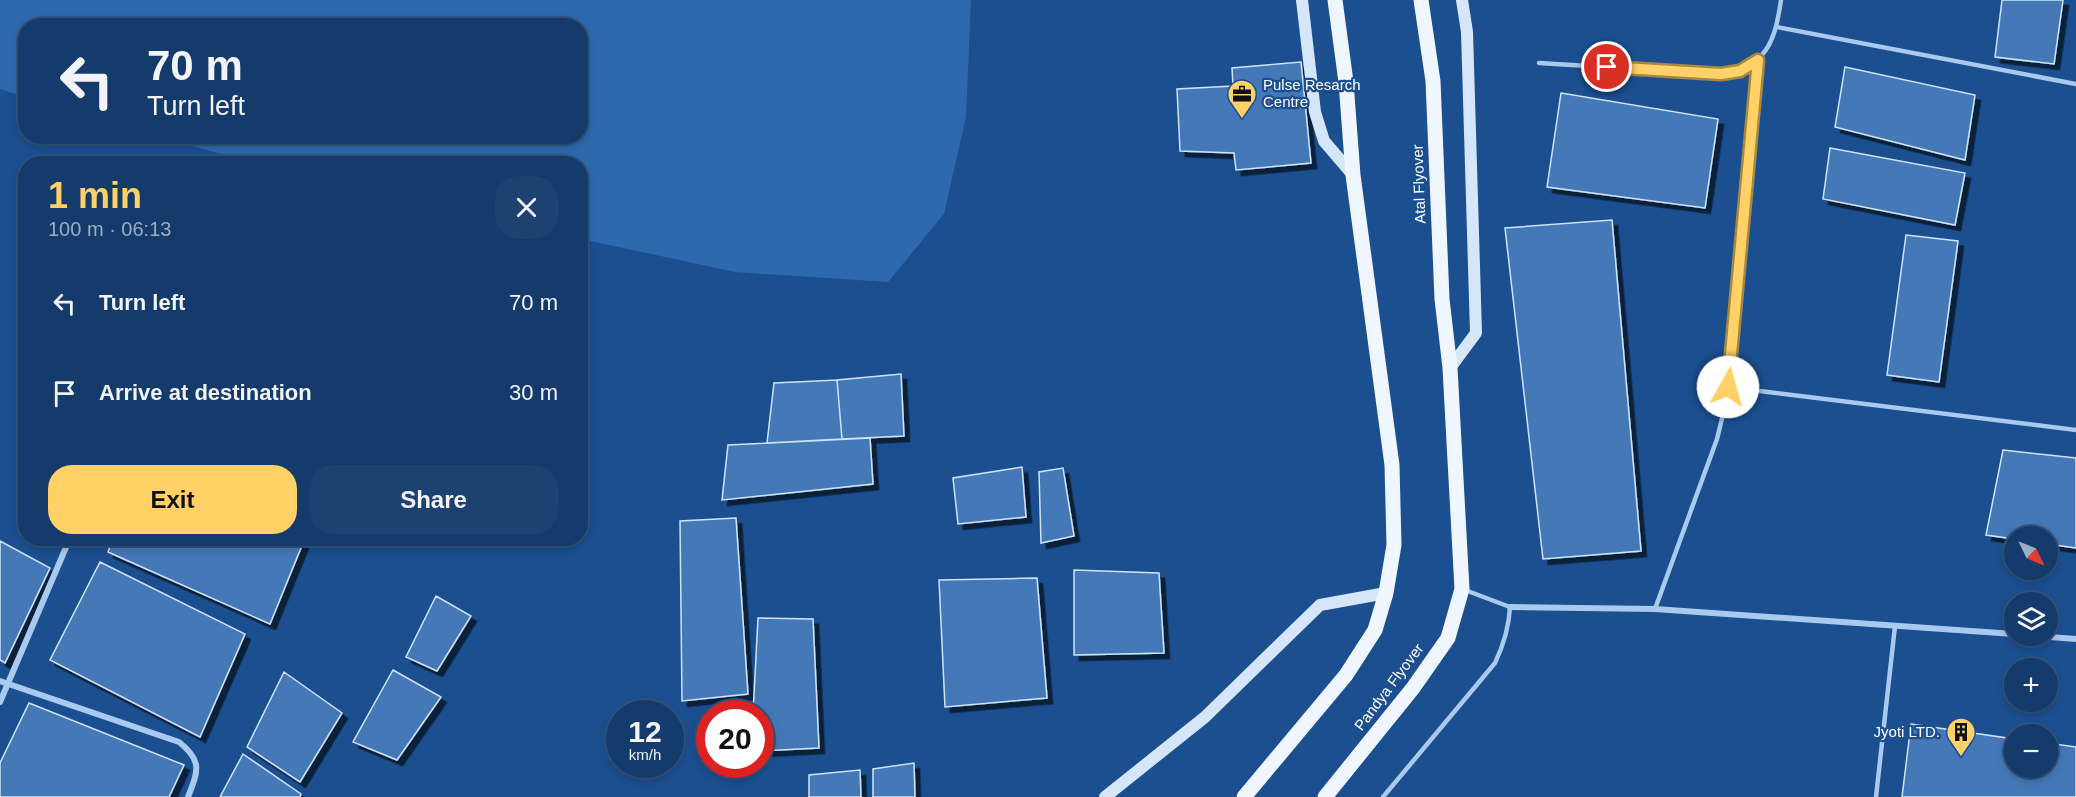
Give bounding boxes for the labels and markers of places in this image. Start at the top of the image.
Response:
pin [1581,41,1632,92]
place label: Pulse Resarch Centre [1263,76,1361,110]
office icon: Pulse Resarch Centre [1226,78,1258,120]
building icon: Jyoti LTD. [1945,716,1977,758]
place label: Jyoti LTD. [1874,723,1940,740]

